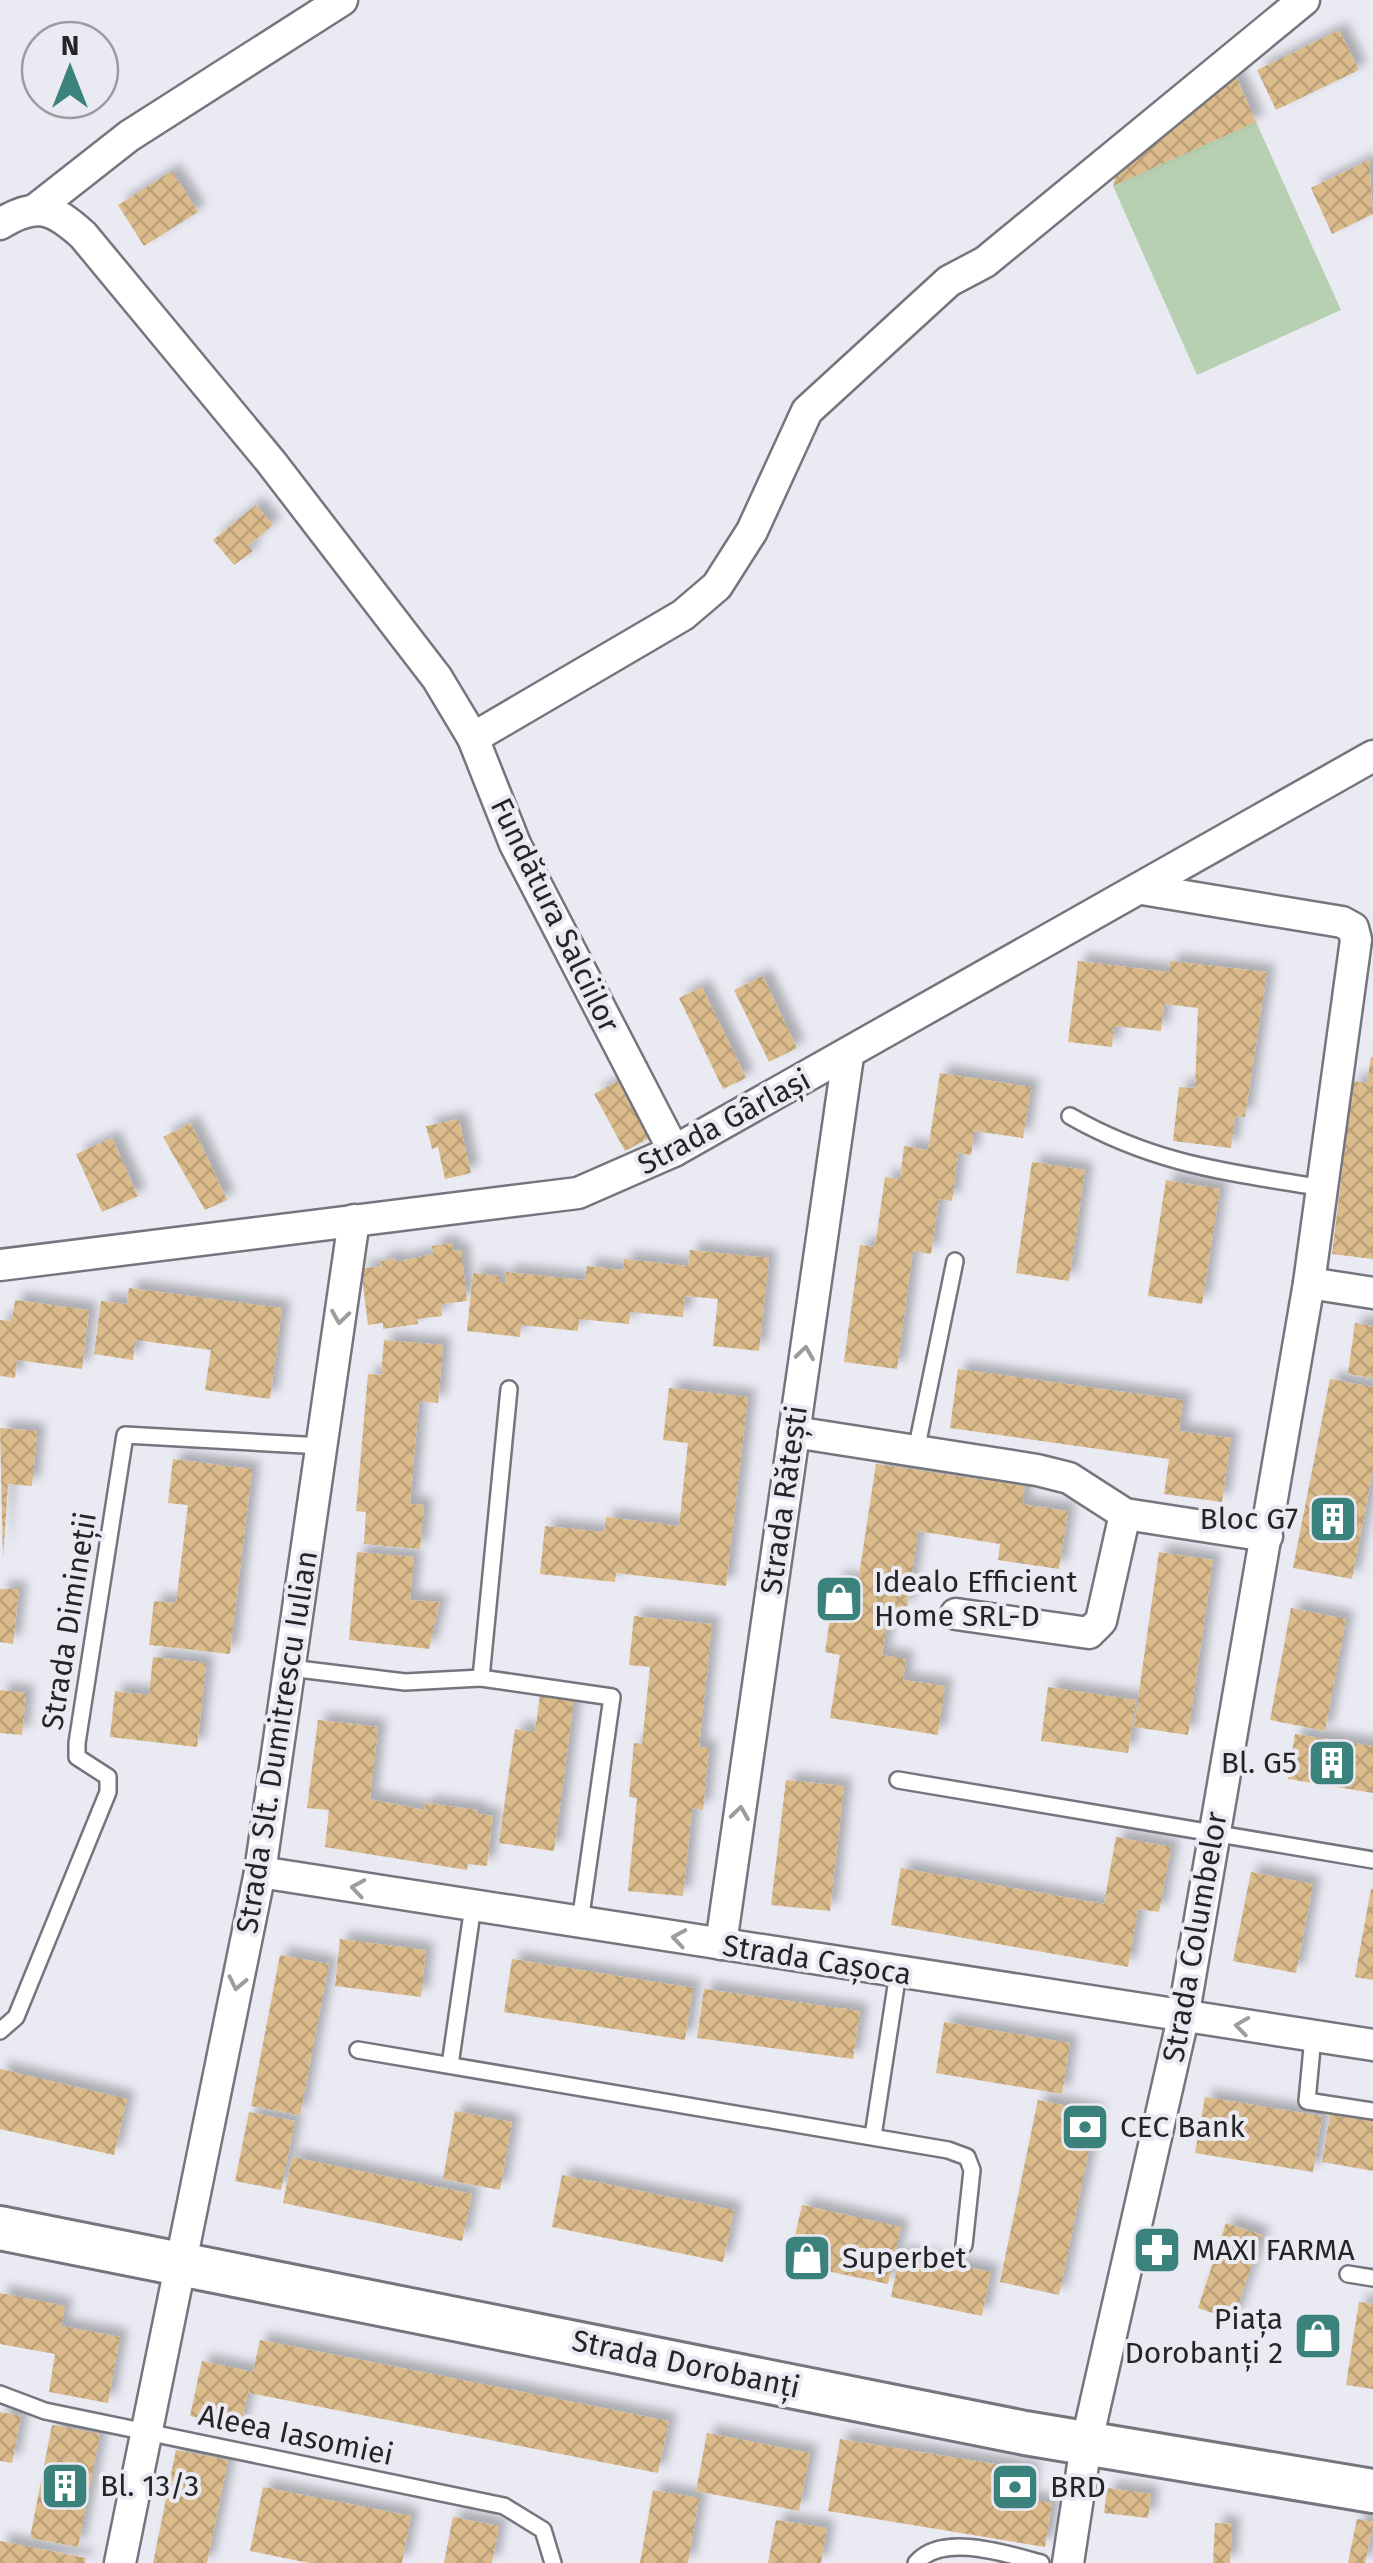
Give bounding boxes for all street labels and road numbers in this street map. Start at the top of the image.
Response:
street label: Fundătura Salciilor [483,792,627,1038]
street label: Strada Gârlași [632,1061,817,1183]
street label: Strada Rătești [753,1403,816,1597]
street label: Strada Dimineții [34,1510,105,1733]
street label: Strada Slt. Dumitrescu Iulian [229,1548,325,1936]
street label: Strada Columbelor [1155,1808,1235,2065]
street label: Strada Cașoca [720,1927,914,1994]
street label: Strada Dorobanți [569,2322,803,2407]
street label: Aleea Iasomiei [195,2397,397,2473]

